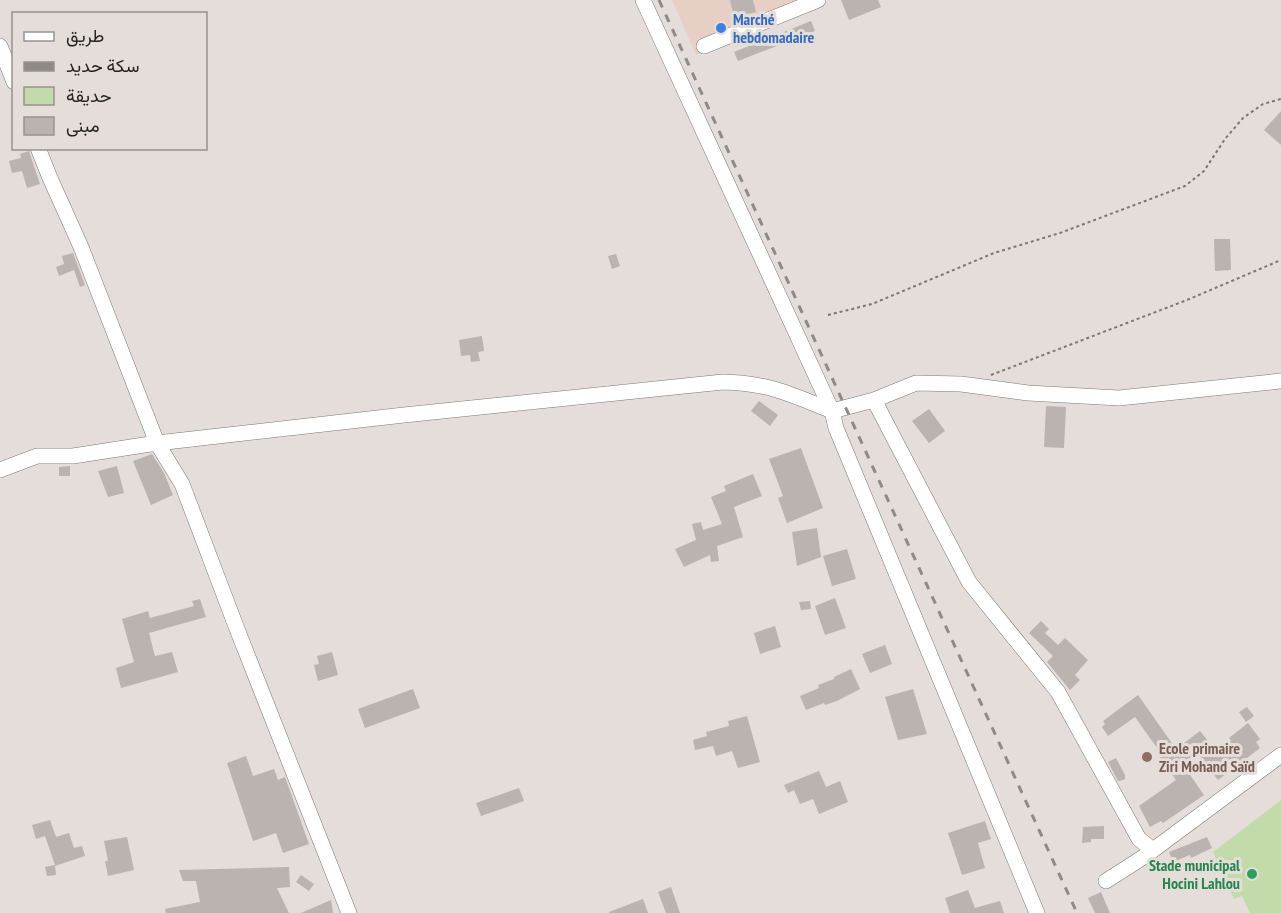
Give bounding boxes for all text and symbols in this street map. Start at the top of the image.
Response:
place label: Marché hebdomadaire [733,9,815,47]
legend [12,12,207,150]
marker: Marché hebdomadaire [714,21,728,35]
text: طريق [66,24,104,47]
text: سكة حديد [66,54,139,77]
text: حديقة [66,84,112,107]
text: مبنى [66,114,100,137]
place label: Ecole primaire Ziri Mohand Saïd [1159,738,1255,776]
marker: Ecole primaire Ziri Mohand Saïd [1140,750,1154,764]
place label: Stade municipal Hocini Lahlou [1149,855,1240,893]
marker: Stade municipal Hocini Lahlou [1245,867,1259,881]

